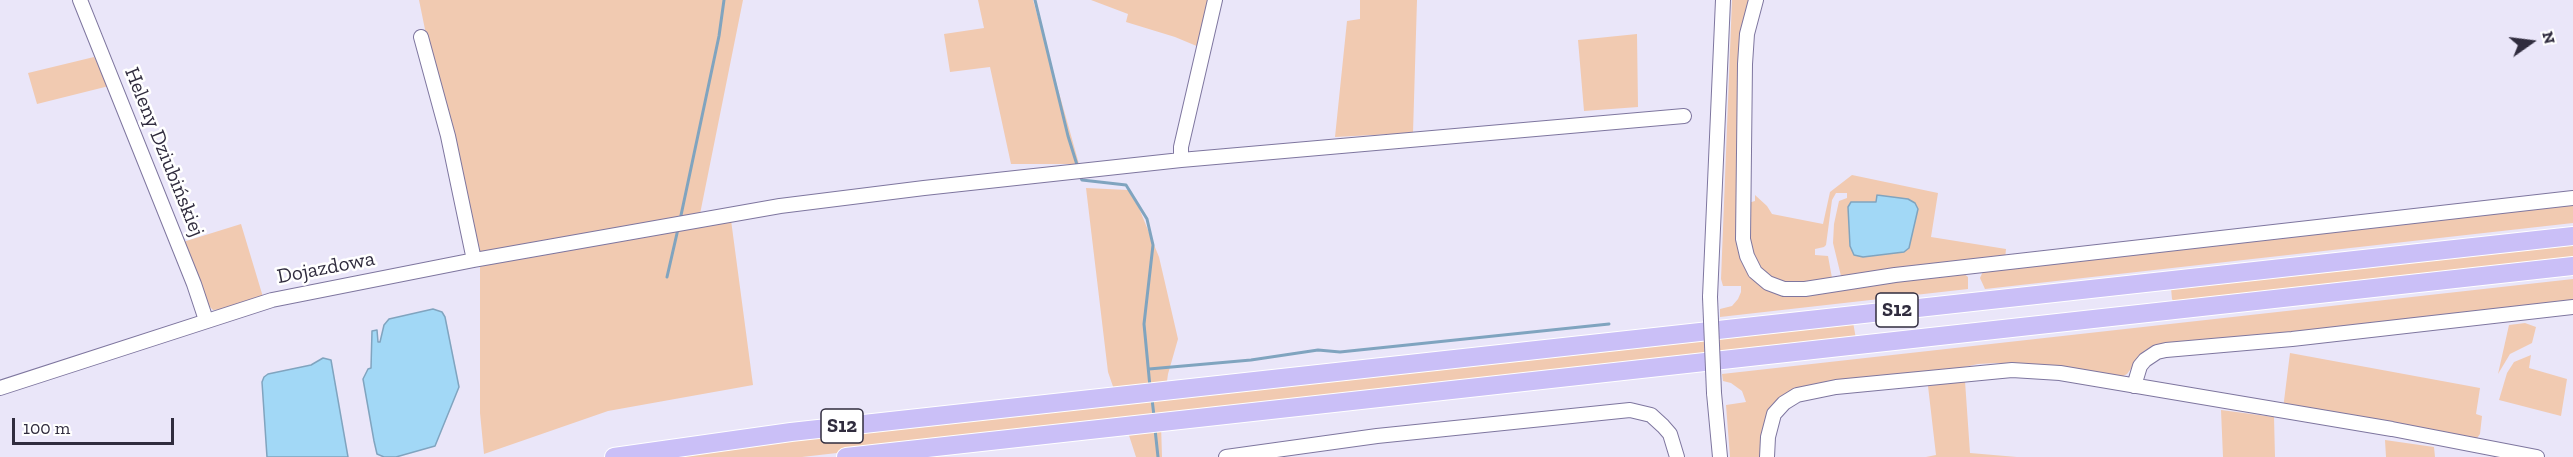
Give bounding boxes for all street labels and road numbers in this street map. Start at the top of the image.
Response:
street label: Heleny Dziubińskiej [119,64,209,240]
street label: Dojazdowa [275,246,377,290]
road number: S12 [1876,293,1918,327]
road number: S12 [821,409,863,443]

